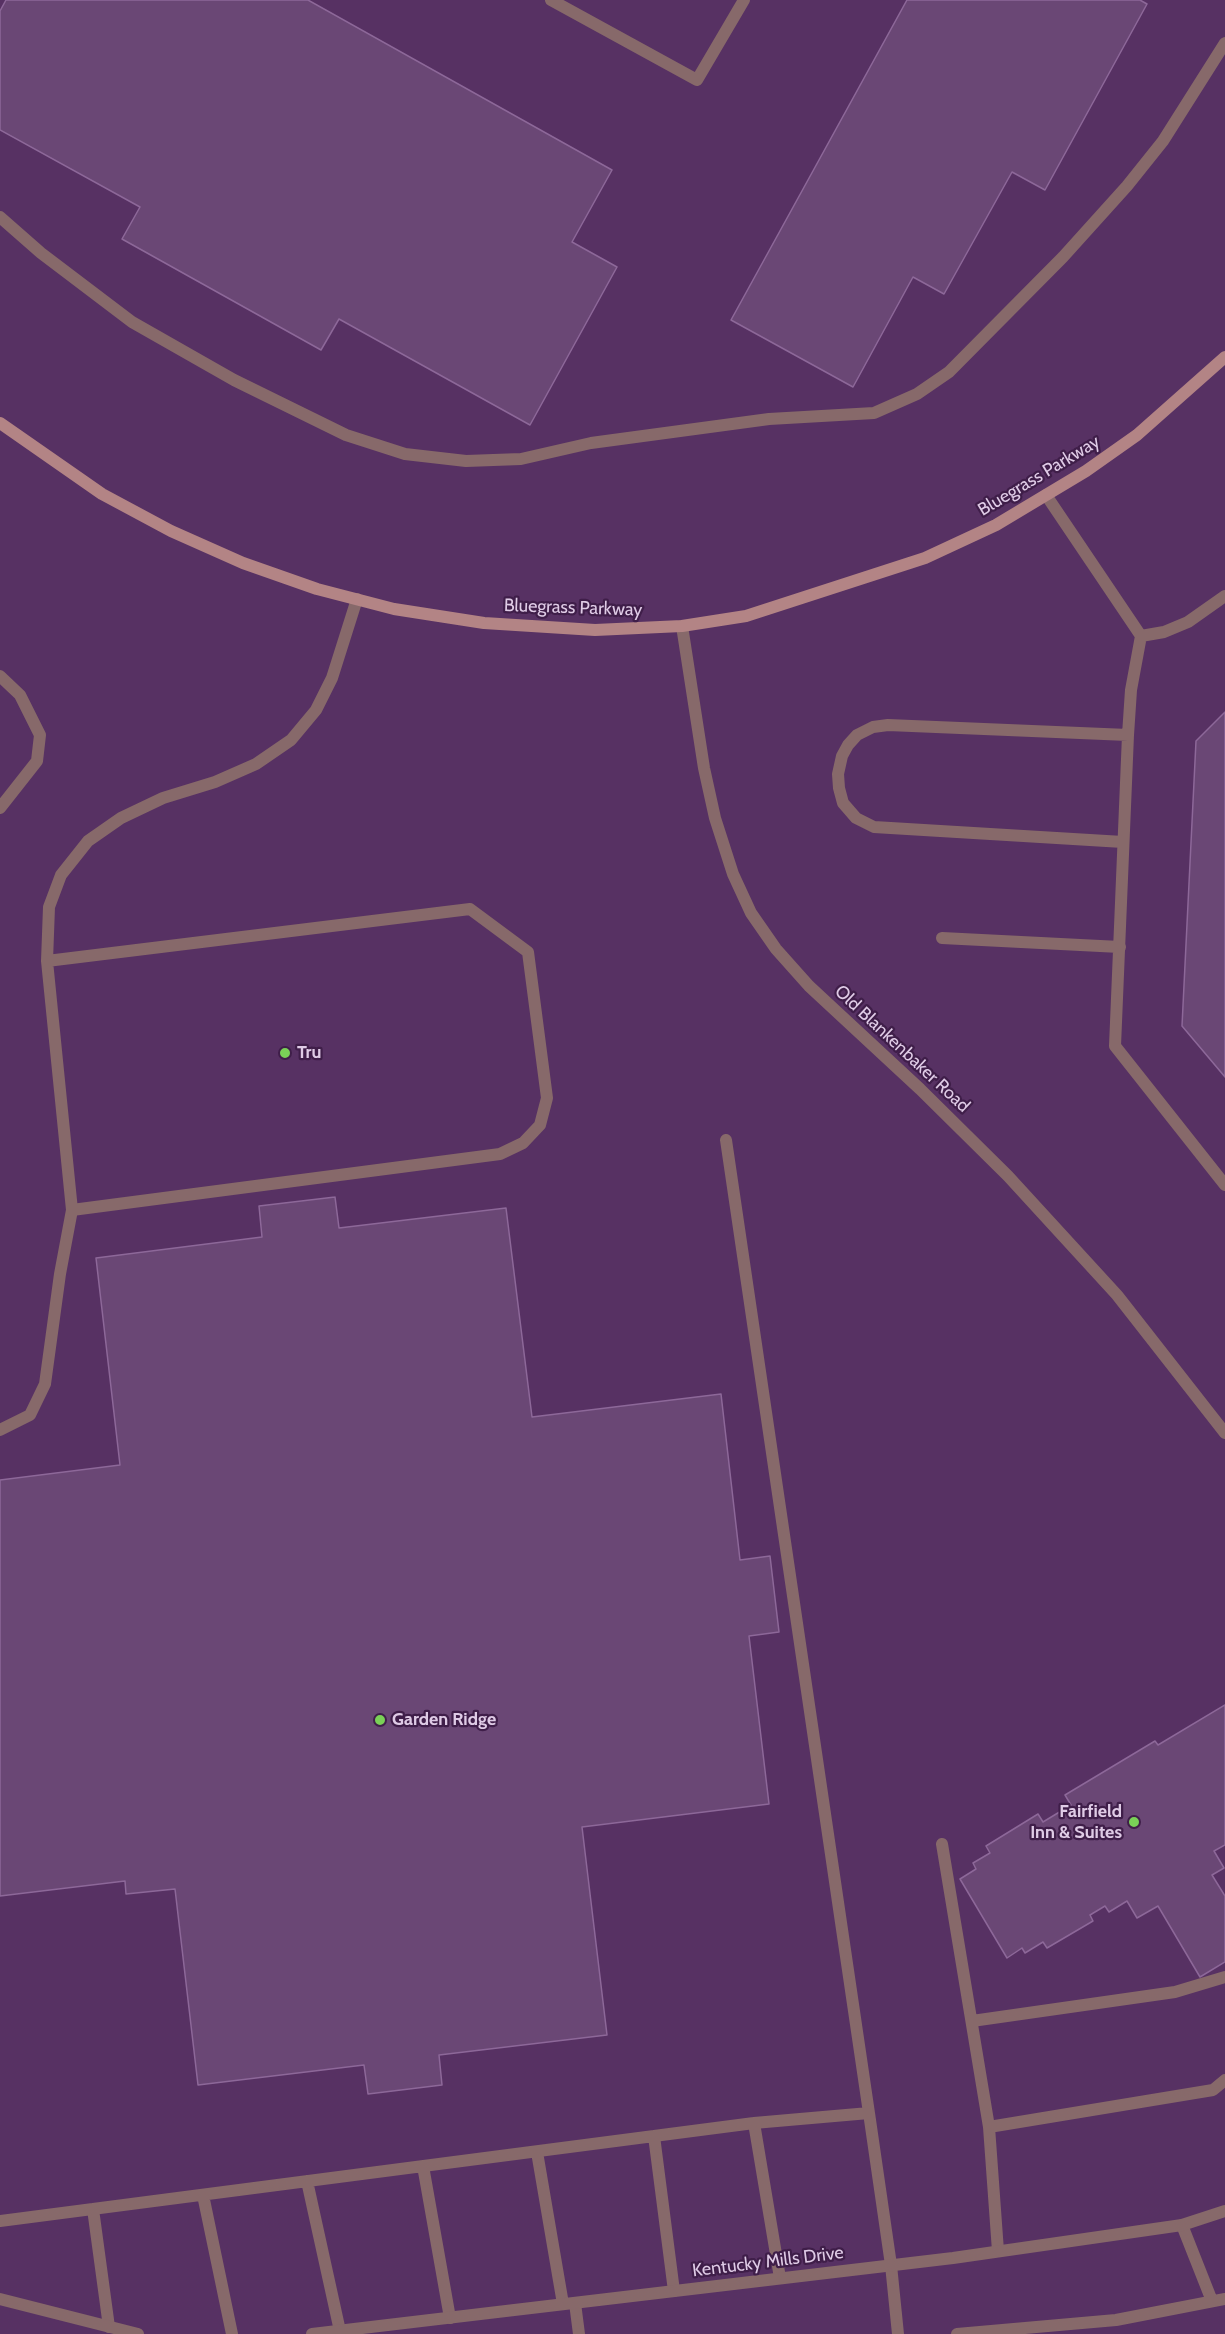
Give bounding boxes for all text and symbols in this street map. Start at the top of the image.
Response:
street label: Bluegrass Parkway [974,431,1104,521]
street label: Bluegrass Parkway [503,595,643,621]
street label: Old Blankenbaker Road [830,981,974,1117]
place label: Tru [297,1042,321,1064]
marker: Tru [278,1046,292,1060]
place label: Garden Ridge [392,1709,496,1731]
marker: Garden Ridge [373,1713,387,1727]
place label: Fairfield Inn & Suites [1030,1801,1122,1844]
marker: Fairfield Inn & Suites [1127,1815,1141,1829]
street label: Kentucky Mills Drive [691,2242,845,2282]

